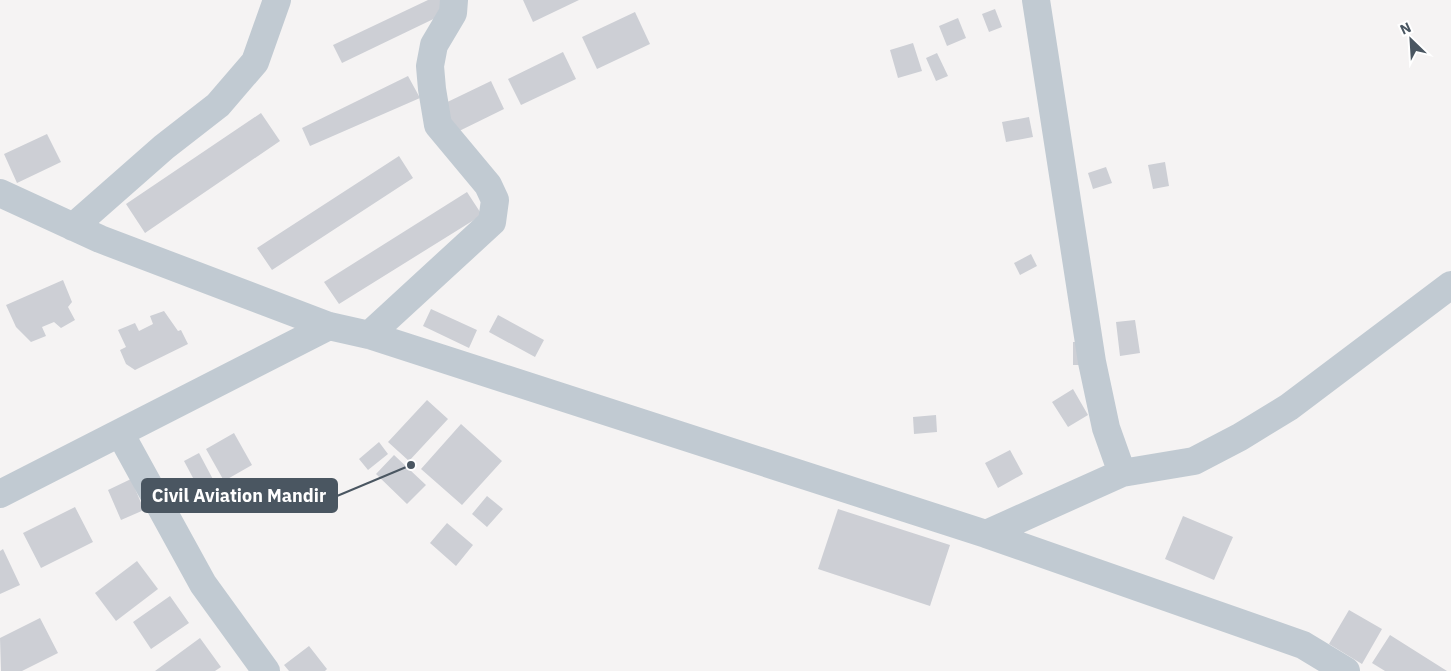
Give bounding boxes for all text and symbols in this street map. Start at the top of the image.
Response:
north arrow [1386,15,1436,65]
text: N [1397,18,1414,39]
callout: Civil Aviation Mandir [142,479,337,512]
text: Civil Aviation Mandir [152,484,326,507]

